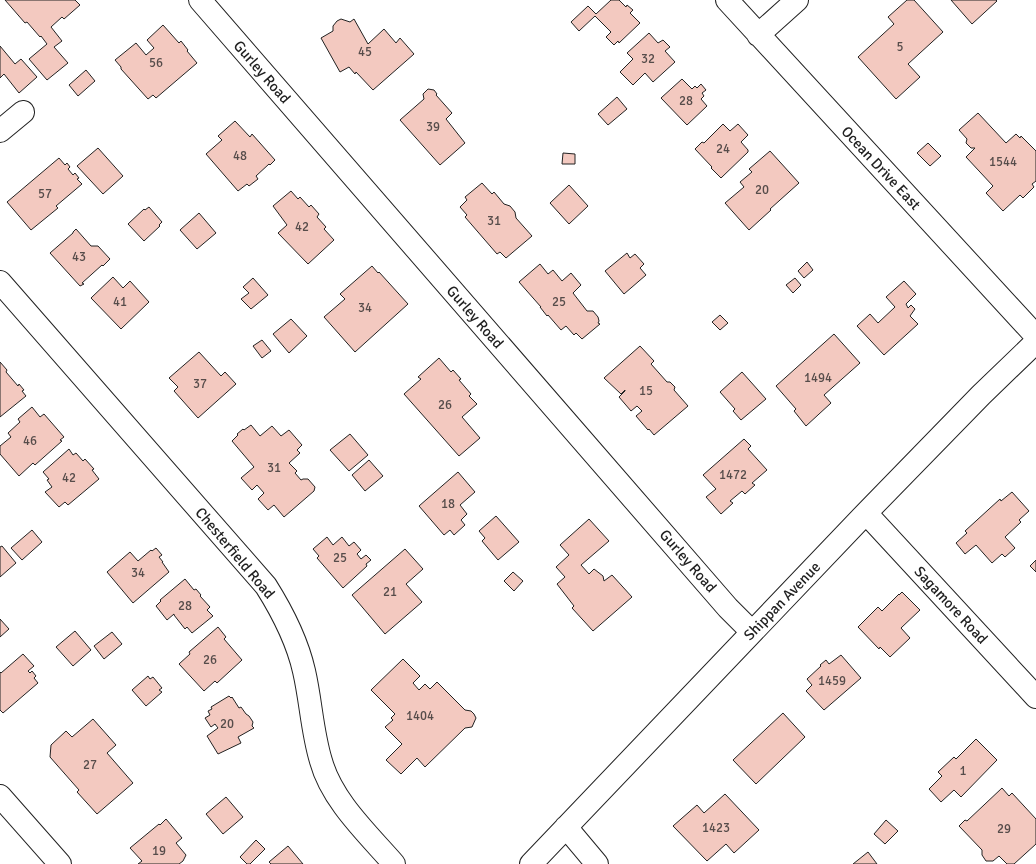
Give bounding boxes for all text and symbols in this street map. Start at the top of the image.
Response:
street label: Gurley Road [230,37,294,107]
house number: 5 [896,39,904,55]
house number: 45 [358,44,372,60]
house number: 32 [641,51,655,67]
house number: 56 [149,55,163,71]
house number: 28 [679,93,693,109]
house number: 39 [426,119,440,135]
street label: Ocean Drive East [838,122,924,214]
house number: 24 [716,141,730,157]
house number: 48 [233,148,247,164]
house number: 1544 [989,154,1017,170]
house number: 20 [755,182,769,198]
house number: 57 [38,186,52,202]
house number: 31 [487,213,501,229]
house number: 42 [295,219,309,235]
house number: 43 [72,249,86,265]
street label: Gurley Road [443,282,507,352]
house number: 41 [113,294,127,310]
house number: 25 [552,294,566,310]
house number: 34 [358,300,372,316]
house number: 1494 [804,370,832,386]
house number: 37 [193,376,207,392]
house number: 15 [639,383,653,399]
house number: 26 [438,397,452,413]
house number: 46 [23,433,37,449]
house number: 31 [267,460,281,476]
house number: 1472 [719,467,747,483]
house number: 42 [62,470,76,486]
house number: 18 [441,496,455,512]
street label: Chesterfield Road [192,504,278,602]
street label: Gurley Road [656,526,720,596]
house number: 25 [333,550,347,566]
street label: Shippan Avenue [740,558,824,644]
street label: Sagamore Road [911,563,991,647]
house number: 34 [131,565,145,581]
house number: 21 [383,584,397,600]
house number: 28 [178,598,192,614]
house number: 26 [203,652,217,668]
house number: 1459 [818,673,846,689]
house number: 1404 [406,708,434,724]
house number: 20 [220,716,234,732]
house number: 27 [83,757,97,773]
house number: 1 [959,763,967,779]
house number: 1423 [702,820,730,836]
house number: 29 [997,821,1011,837]
house number: 19 [152,843,166,859]

